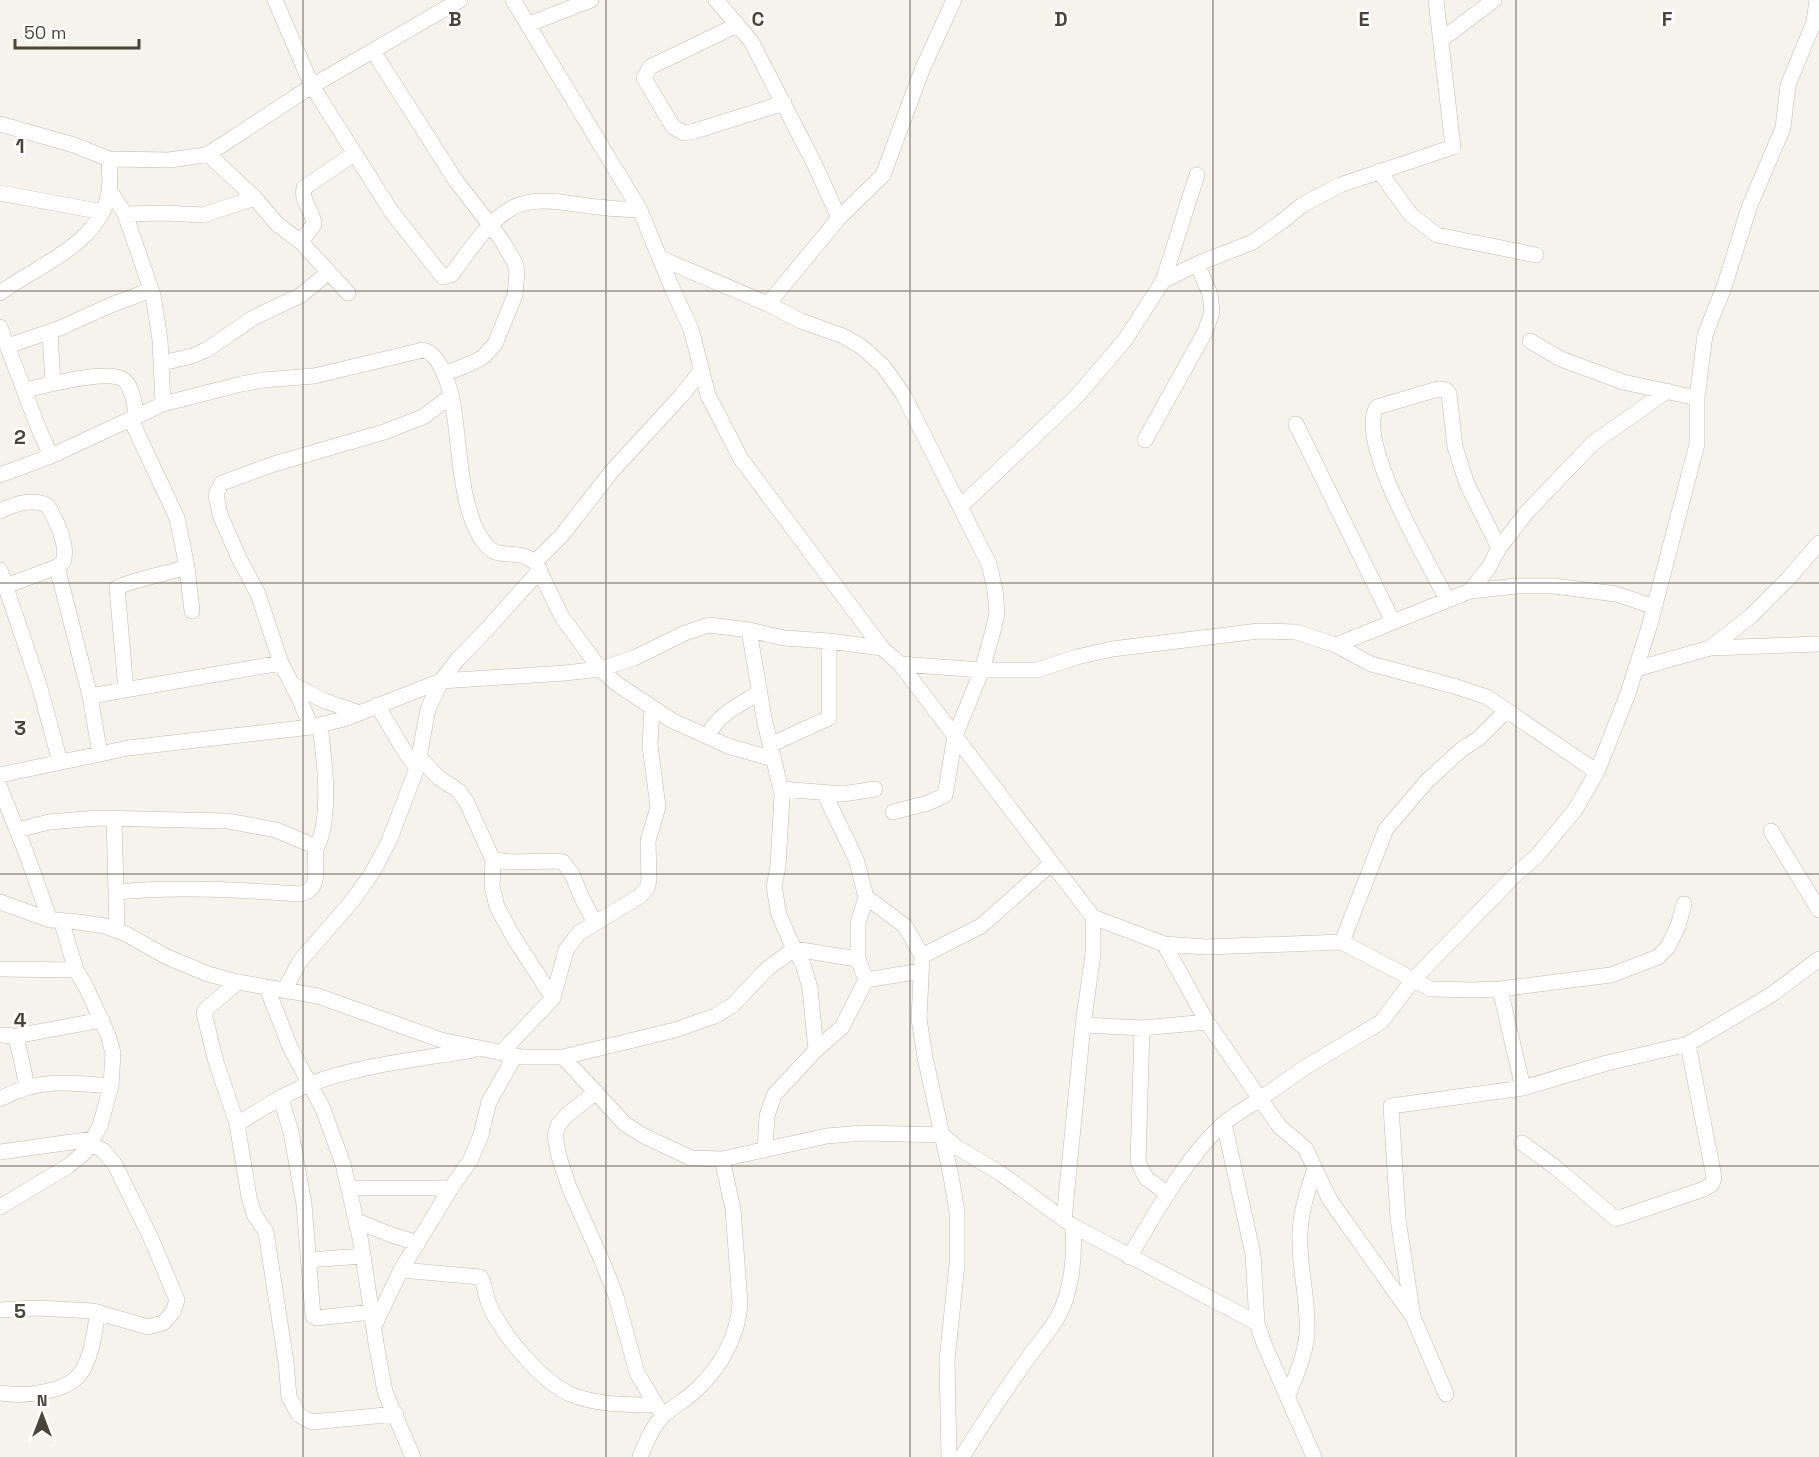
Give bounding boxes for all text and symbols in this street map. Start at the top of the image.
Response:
text: B [448,6,462,32]
text: C [752,6,765,32]
text: D [1054,6,1068,32]
text: E [1358,6,1370,32]
text: F [1662,6,1673,32]
scale bar [15,12,140,50]
text: 50 m [24,21,66,44]
text: 1 [15,133,25,159]
text: 2 [14,424,26,450]
text: 3 [14,715,26,741]
text: 4 [14,1007,27,1033]
text: 5 [14,1298,26,1324]
north arrow [12,1385,72,1445]
text: N [37,1390,47,1411]

